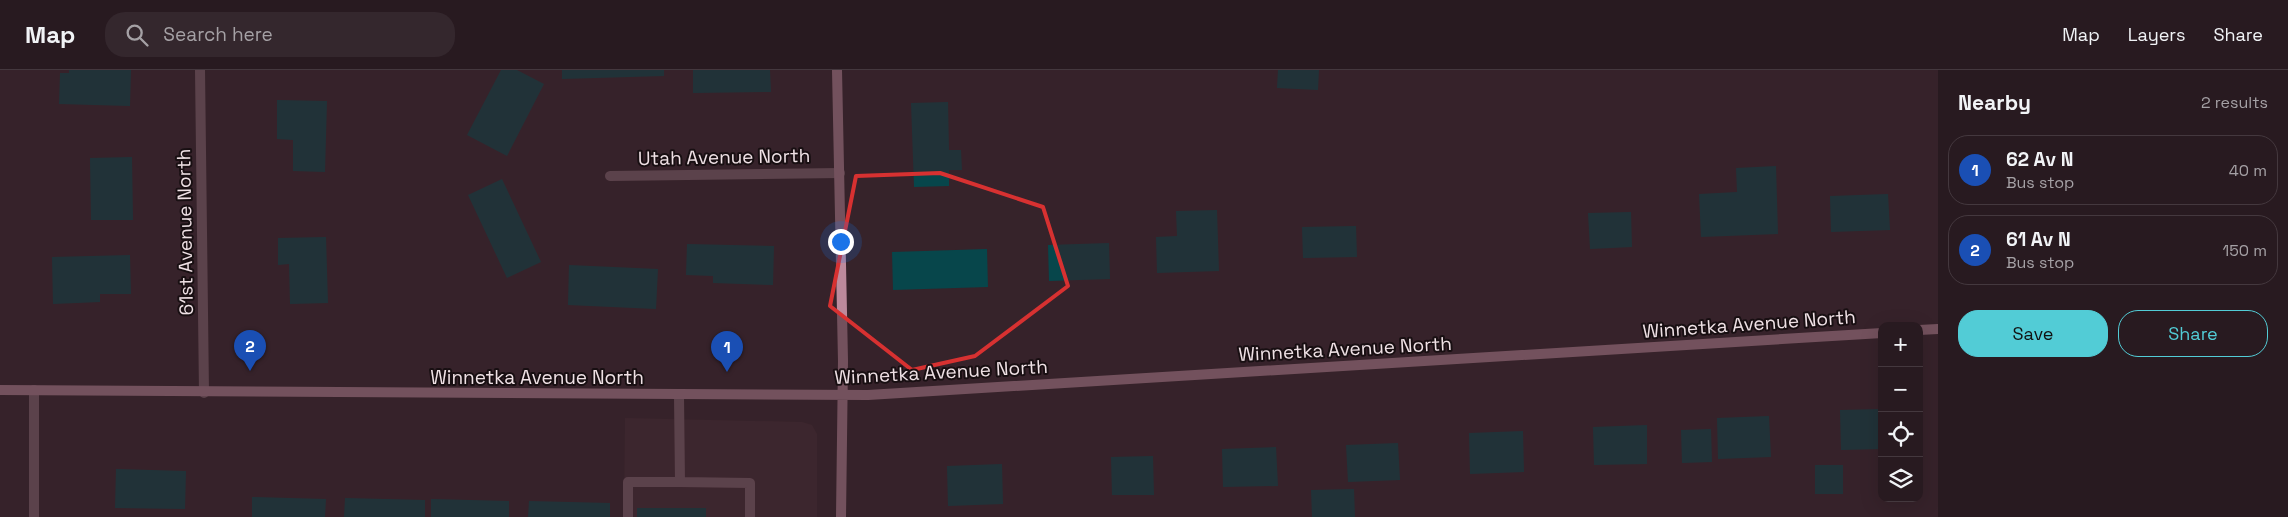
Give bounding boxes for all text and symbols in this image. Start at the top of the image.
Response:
search box [105,12,455,57]
text: Map [25,19,75,50]
icon: search [123,21,151,49]
text: Search here [163,22,273,47]
text: Map [2062,23,2100,46]
text: Layers [2128,23,2185,46]
text: Share [2213,23,2263,46]
text: Nearby [1958,89,2031,116]
text: 2 results [2201,92,2268,113]
street label: Utah Avenue North [638,143,810,171]
text: 62 Av N [2006,147,2073,172]
street label: 61st Avenue North [171,148,199,316]
text: 1 [1971,160,1979,181]
text: 40 m [2229,160,2267,181]
text: Bus stop [2006,172,2074,193]
text: 61 Av N [2006,227,2071,252]
your location [828,229,854,255]
text: 2 [1970,240,1980,261]
text: 150 m [2223,240,2267,261]
text: Bus stop [2006,252,2074,273]
street label: Winnetka Avenue North [1642,304,1856,344]
button: Save [1958,310,2108,357]
button: Share [2118,310,2268,357]
map controls [1878,322,1923,502]
button: + [1878,322,1923,367]
pin: 2 [234,330,266,371]
pin: 1 [711,331,743,372]
street label: Winnetka Avenue North [1238,331,1452,367]
street label: Winnetka Avenue North [834,354,1048,390]
street label: Winnetka Avenue North [430,365,644,390]
button: − [1878,367,1923,412]
button: locate [1878,412,1923,457]
button: layers [1878,457,1923,502]

